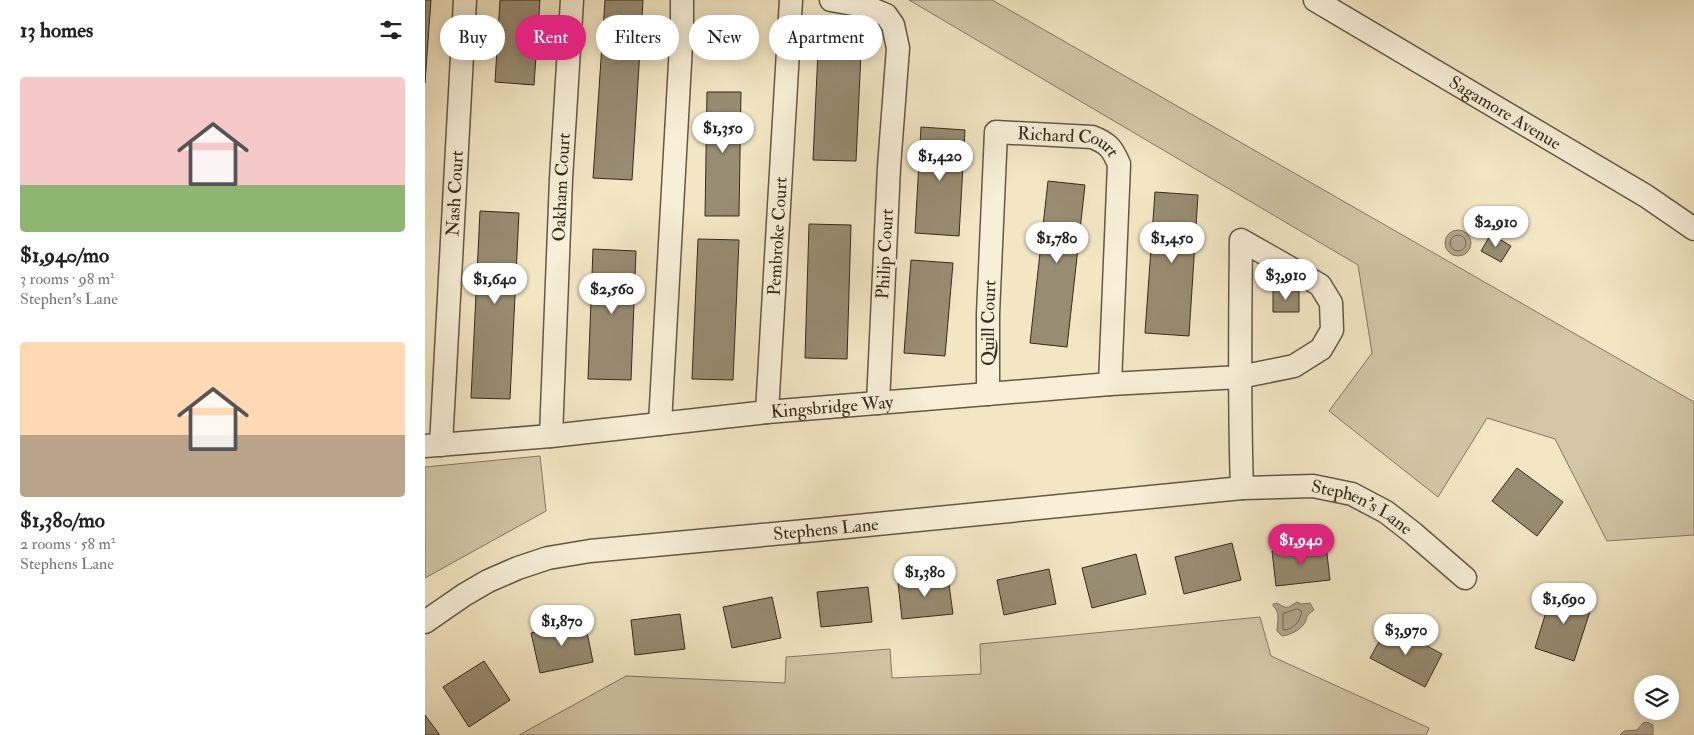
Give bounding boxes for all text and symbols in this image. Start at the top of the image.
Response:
chip: Buy [440,15,505,60]
chip: Rent [515,15,586,60]
chip: Filters [596,15,679,60]
chip: New [689,15,759,60]
chip: Apartment [769,15,882,60]
icon: filters [377,16,405,44]
text: 13 homes [20,17,93,44]
street label: Sagamore Avenue [1445,71,1566,155]
icon: home [168,109,258,199]
pin: $1,350 [682,112,764,154]
text: $1,350 [703,118,743,138]
street label: Richard Court [1017,122,1125,161]
street label: Oakham Court [547,132,575,242]
pin: $1,420 [899,140,981,182]
text: $1,420 [918,146,962,166]
street label: Nash Court [441,150,468,237]
street label: Pembroke Court [762,176,792,296]
pin: $2,910 [1455,206,1537,248]
street label: Philip Court [871,208,899,300]
text: $2,910 [1475,212,1517,232]
pin: $1,780 [1016,222,1098,264]
pin: $1,450 [1131,222,1213,264]
text: $1,780 [1036,228,1078,248]
text: $1,450 [1151,228,1193,248]
text: $1,940/mo [20,242,109,269]
pin: $3,910 [1245,258,1327,301]
pin: $1,640 [454,262,536,305]
text: $3,910 [1266,265,1306,285]
text: 3 rooms · 98 m² [20,269,115,289]
text: $1,640 [473,269,517,289]
pin: $2,560 [571,272,653,315]
text: $2,560 [590,279,634,299]
street label: Quill Court [977,279,1001,366]
text: Stephen's Lane [20,289,118,309]
icon: home [168,374,258,464]
street label: Kingsbridge Way [770,390,895,423]
street label: Stephen's Lane [1309,474,1418,540]
text: $1,380/mo [20,507,105,534]
street label: Stephens Lane [772,512,880,545]
pin: $1,940 [1260,524,1342,566]
text: $1,940 [1279,530,1323,550]
text: 2 rooms · 58 m² [20,534,115,554]
text: Stephens Lane [20,554,114,574]
pin: $1,380 [884,556,966,598]
text: $1,380 [905,562,945,582]
pin: $1,690 [1523,582,1605,625]
text: $1,690 [1542,589,1586,609]
pin: $1,870 [521,604,603,647]
text: $1,870 [541,611,583,631]
pin: $3,970 [1365,614,1447,656]
text: $3,970 [1385,620,1427,640]
map controls [1634,675,1679,720]
button: layers [1634,675,1679,720]

